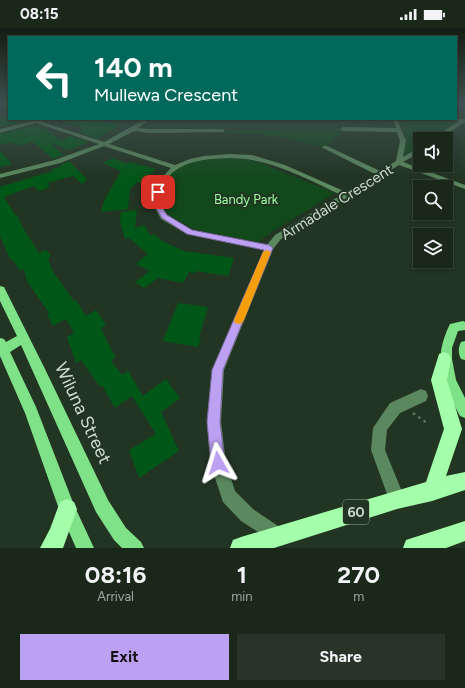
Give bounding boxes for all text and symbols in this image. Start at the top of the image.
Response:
text: 08:15 [20,5,58,23]
text: 140 m [94,50,173,84]
icon: left [28,52,80,104]
text: Mullewa Crescent [94,84,238,106]
map controls [413,132,453,268]
button: sound [413,132,453,172]
street label: Armadale Crescent [278,160,397,244]
pin [141,175,175,209]
button: search [413,180,453,220]
icon: arrive [147,181,169,203]
park label: Bandy Park [214,192,279,207]
button: layers [413,228,453,268]
street label: Wiluna Street [50,359,116,467]
position arrow [197,442,239,484]
road number: 60 [343,500,369,524]
text: 08:16 [85,560,146,589]
text: 1 [237,560,247,589]
text: 270 [337,560,380,589]
text: Arrival [97,589,134,604]
text: min [231,589,253,604]
text: m [353,589,364,604]
button: Exit [20,634,229,680]
button: Share [237,634,445,680]

